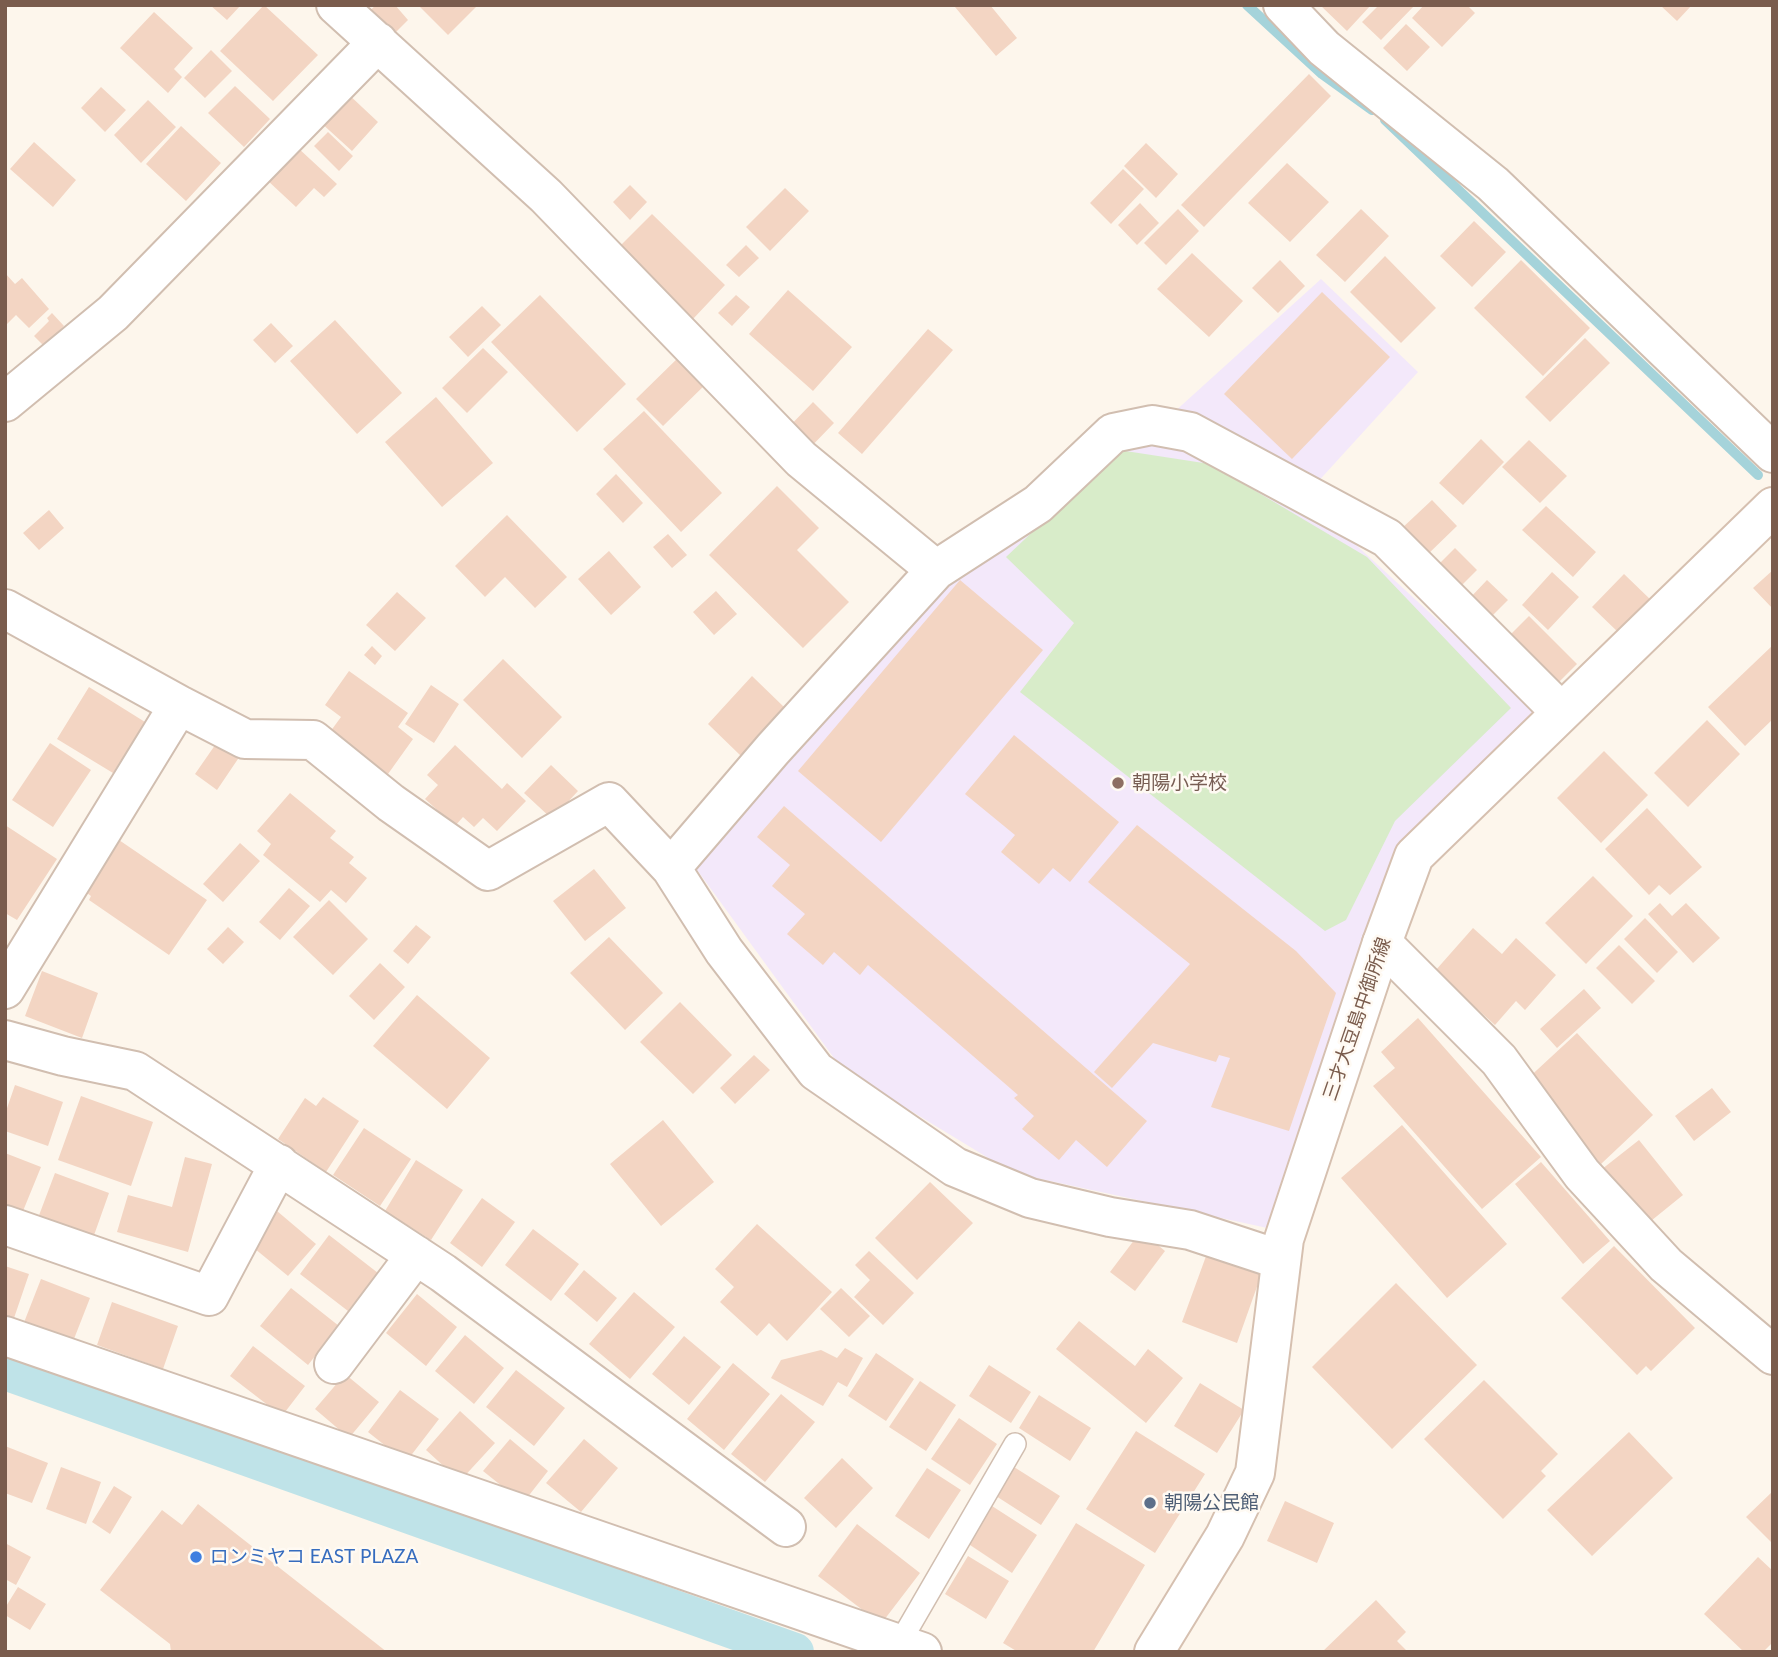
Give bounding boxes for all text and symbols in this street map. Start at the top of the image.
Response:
place label: 朝陽小学校 [1132,772,1227,794]
marker: 朝陽小学校 [1110,775,1126,791]
street label: 三才大豆島中御所線 [1318,934,1396,1104]
place label: 朝陽公民館 [1164,1492,1259,1514]
marker: 朝陽公民館 [1142,1495,1158,1511]
place label: ロンミヤコ EAST PLAZA [210,1546,418,1568]
marker: ロンミヤコ EAST PLAZA [188,1549,204,1565]

